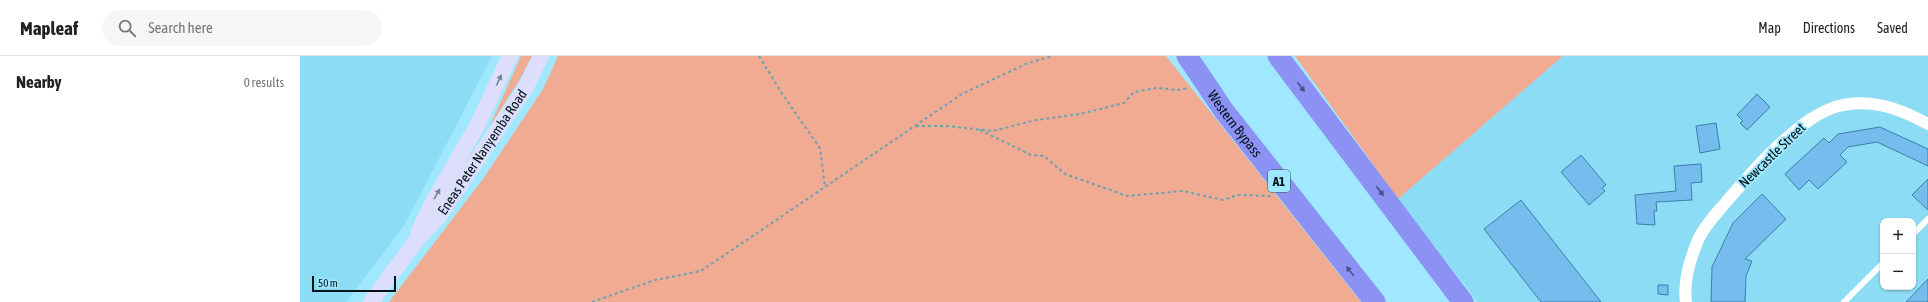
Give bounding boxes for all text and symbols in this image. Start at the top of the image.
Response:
search box [102,10,382,46]
text: Mapleaf [20,17,78,39]
icon: search [116,17,138,39]
text: Search here [148,19,213,36]
text: Map [1758,20,1781,36]
text: Directions [1803,20,1855,36]
text: Saved [1877,20,1908,36]
text: Nearby [16,72,62,92]
one-way arrow [497,73,503,85]
text: 0 results [244,75,284,90]
one-way arrow [1297,82,1306,93]
street label: Eneas Peter Nanyemba Road [434,86,530,218]
street label: Western Bypass [1204,87,1265,160]
street label: Newcastle Street [1736,119,1808,191]
road number: A1 [1268,170,1290,192]
one-way arrow [1375,186,1383,196]
one-way arrow [434,188,441,200]
map controls [1880,218,1916,290]
button: + [1880,218,1916,254]
button: − [1880,254,1916,290]
one-way arrow [1346,266,1355,277]
scale bar [312,274,396,293]
text: 50 m [318,277,338,289]

